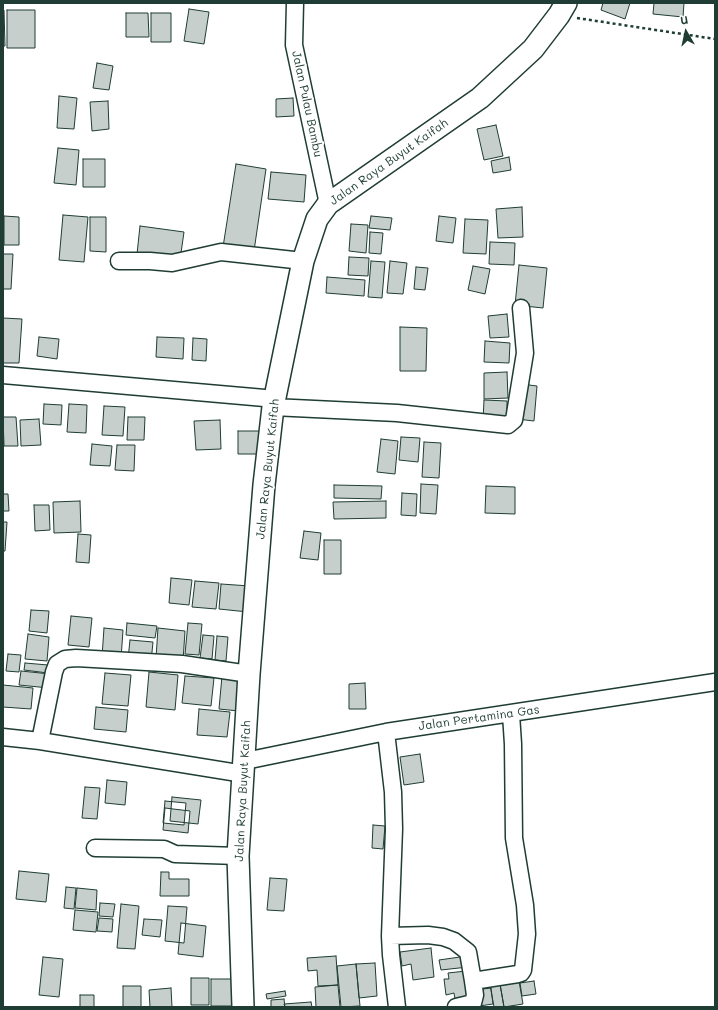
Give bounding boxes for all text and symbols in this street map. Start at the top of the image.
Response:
north arrow [666,12,706,52]
text: U [679,12,689,28]
street label: Jalan Pulau Bambu [289,49,325,159]
street label: Jalan Raya Buyut Kaifah [327,116,451,208]
street label: Jalan Raya Buyut Kaifah [253,398,283,540]
street label: Jalan Pertamina Gas [418,702,540,734]
street label: Jalan Raya Buyut Kaifah [232,720,254,862]

